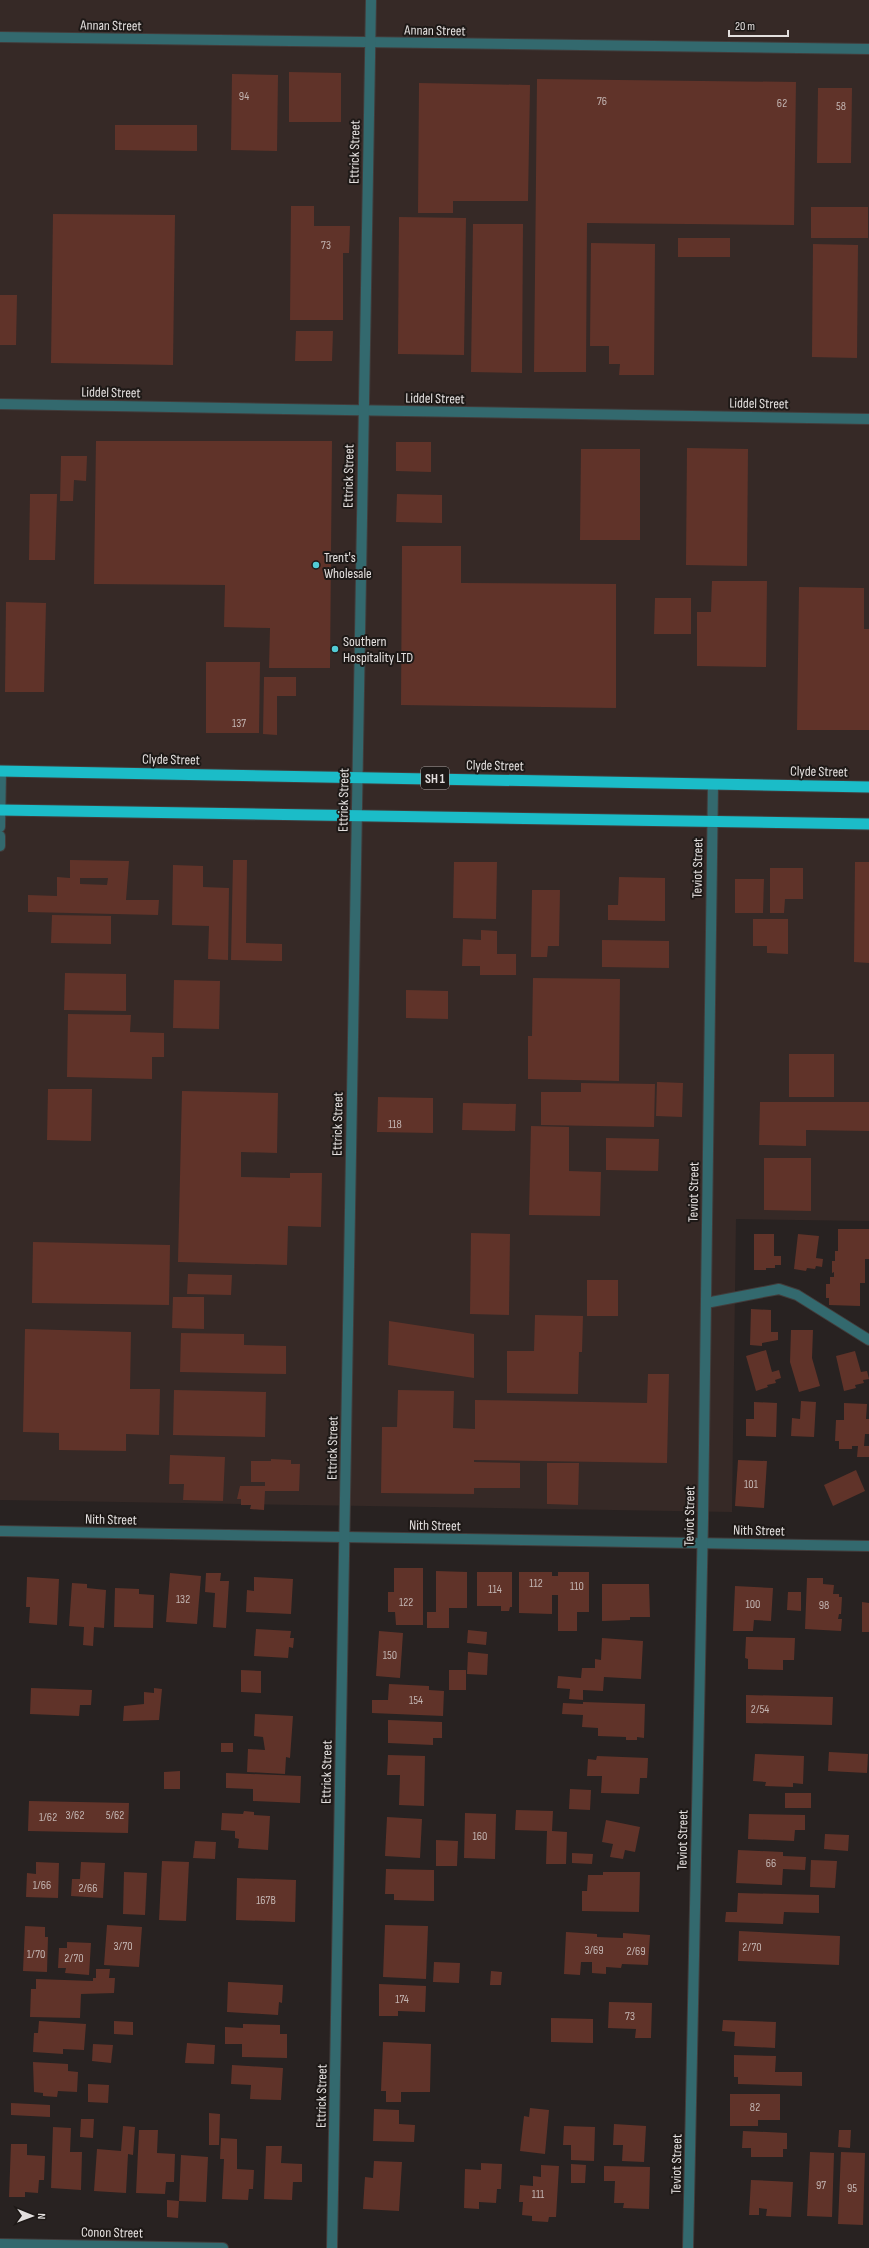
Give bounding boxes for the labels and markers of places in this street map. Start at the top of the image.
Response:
place label: Trent's Wholesale [324,549,372,582]
marker: Trent's Wholesale [311,560,321,570]
place label: Southern Hospitality LTD [343,633,413,666]
marker: Southern Hospitality LTD [330,644,340,654]

